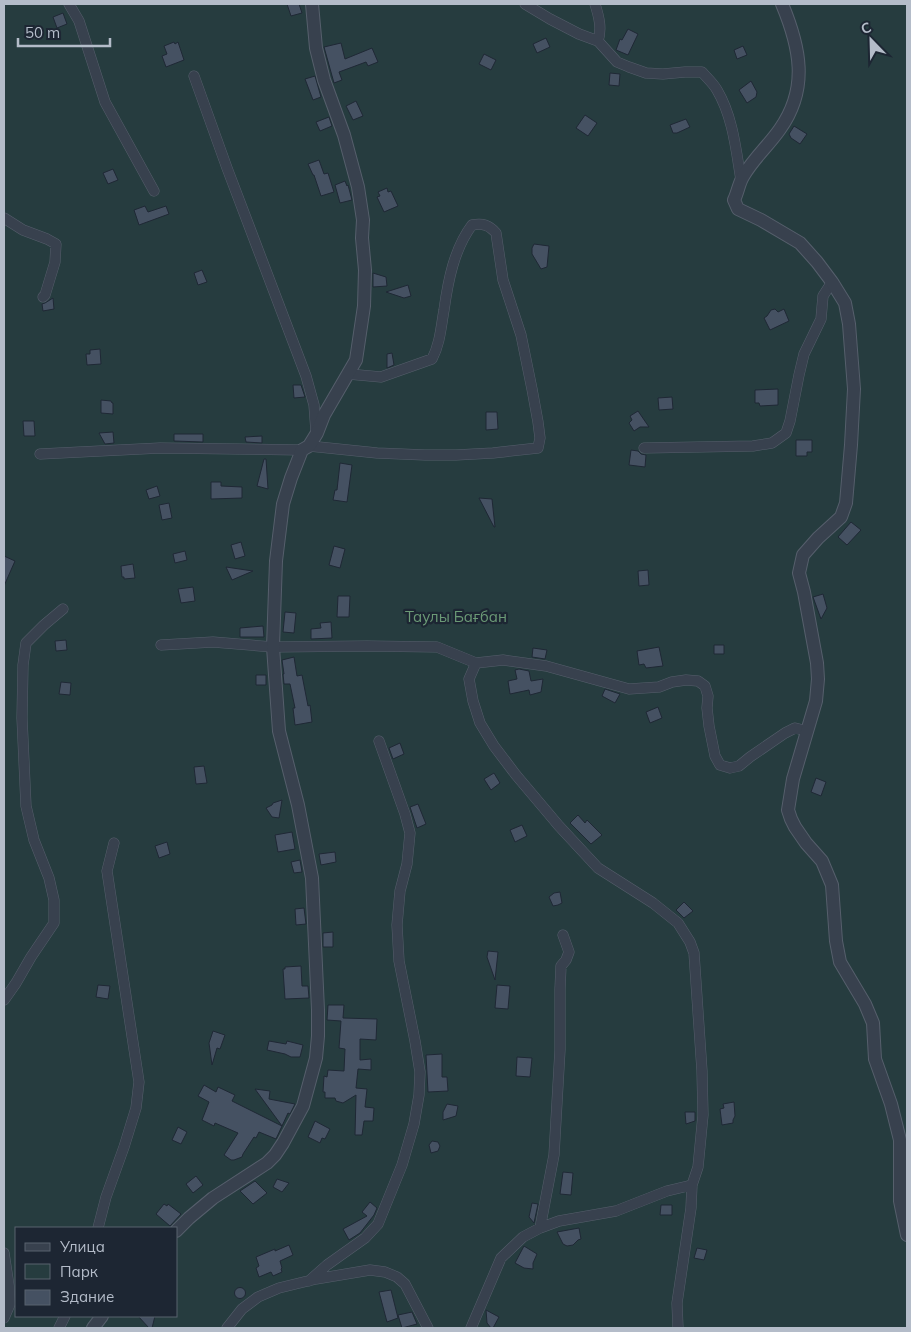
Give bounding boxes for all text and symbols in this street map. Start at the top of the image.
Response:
scale bar [18,15,110,47]
north arrow [846,15,896,65]
text: С [858,18,874,38]
text: 50 m [25,23,60,42]
park label: Таулы Бағбан [405,607,507,626]
legend [15,1227,178,1317]
text: Улица [59,1237,105,1256]
text: Парк [60,1262,99,1281]
text: Здание [60,1287,114,1306]

